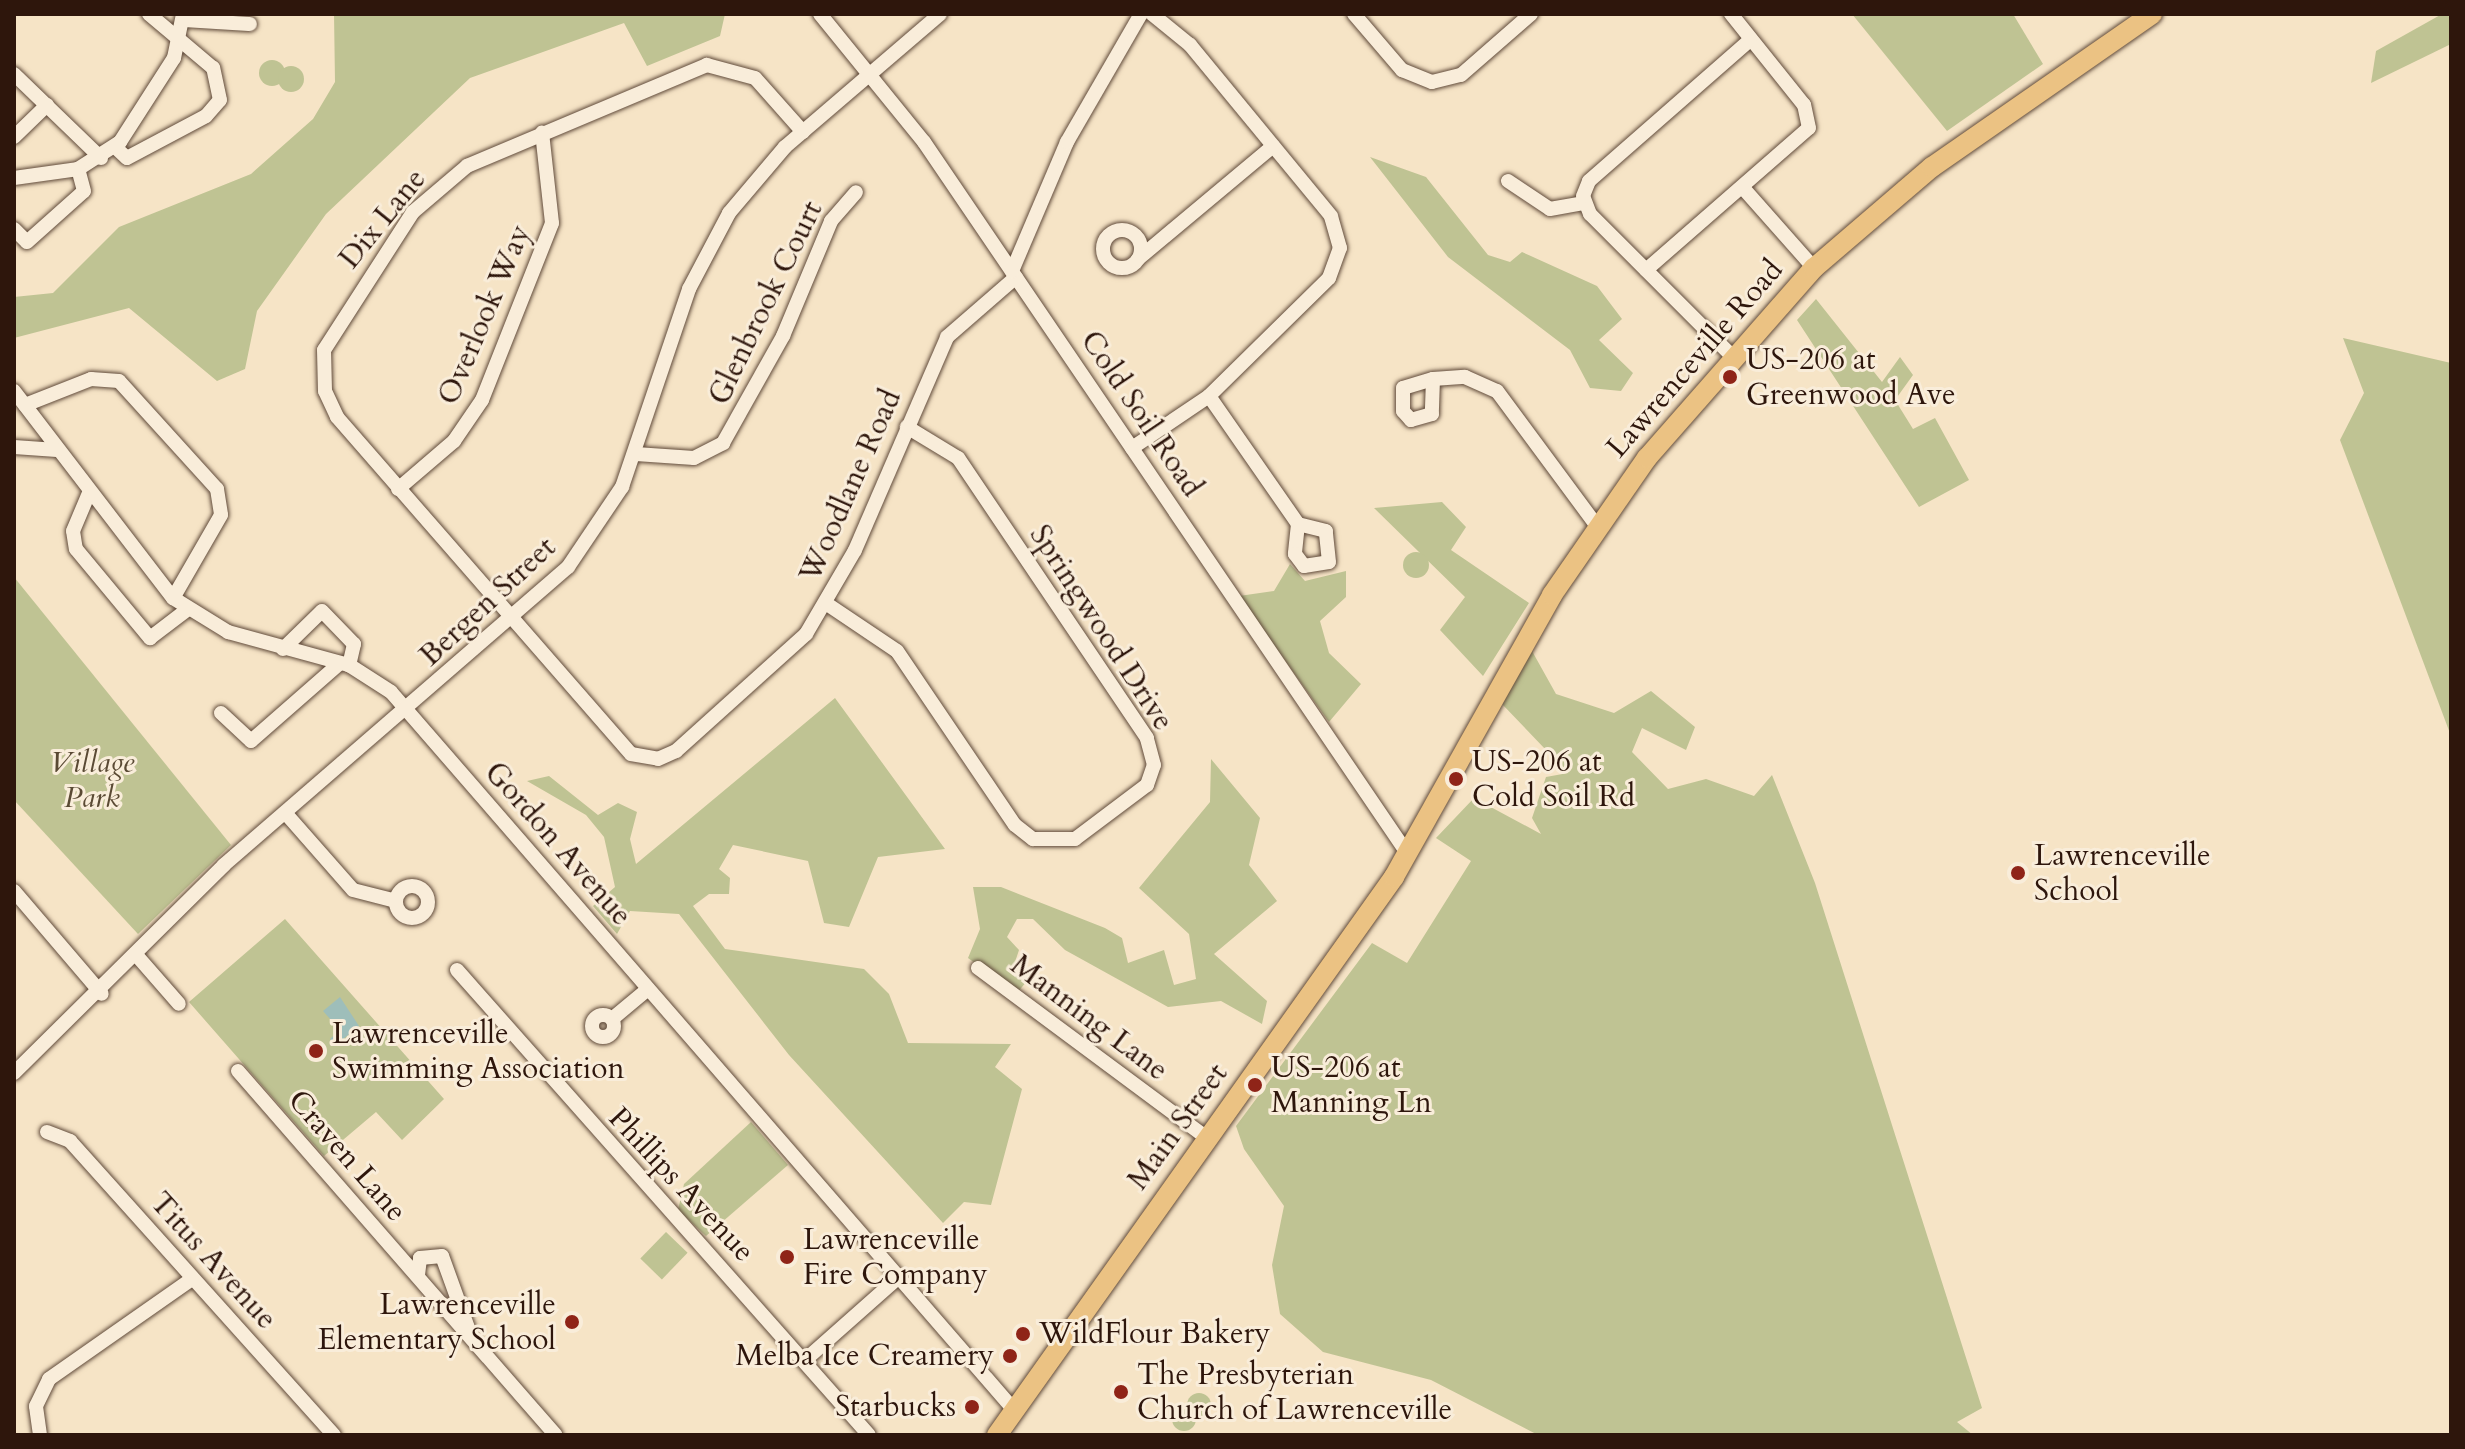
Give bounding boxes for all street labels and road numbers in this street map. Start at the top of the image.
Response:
street label: Dix Lane [332,162,434,276]
street label: Glenbrook Court [701,195,831,411]
street label: Overlook Way [431,220,539,410]
street label: Lawrenceville Road [1599,253,1791,465]
street label: Cold Soil Road [1072,324,1210,504]
street label: Woodlane Road [793,384,909,588]
street label: Springwood Drive [1021,519,1181,737]
street label: Bergen Street [413,530,563,674]
street label: Gordon Avenue [477,755,639,933]
street label: Manning Lane [1003,947,1175,1089]
street label: Main Street [1120,1057,1236,1197]
street label: Craven Lane [280,1083,414,1229]
street label: Phillips Avenue [600,1100,762,1270]
street label: Titus Avenue [142,1185,284,1337]

